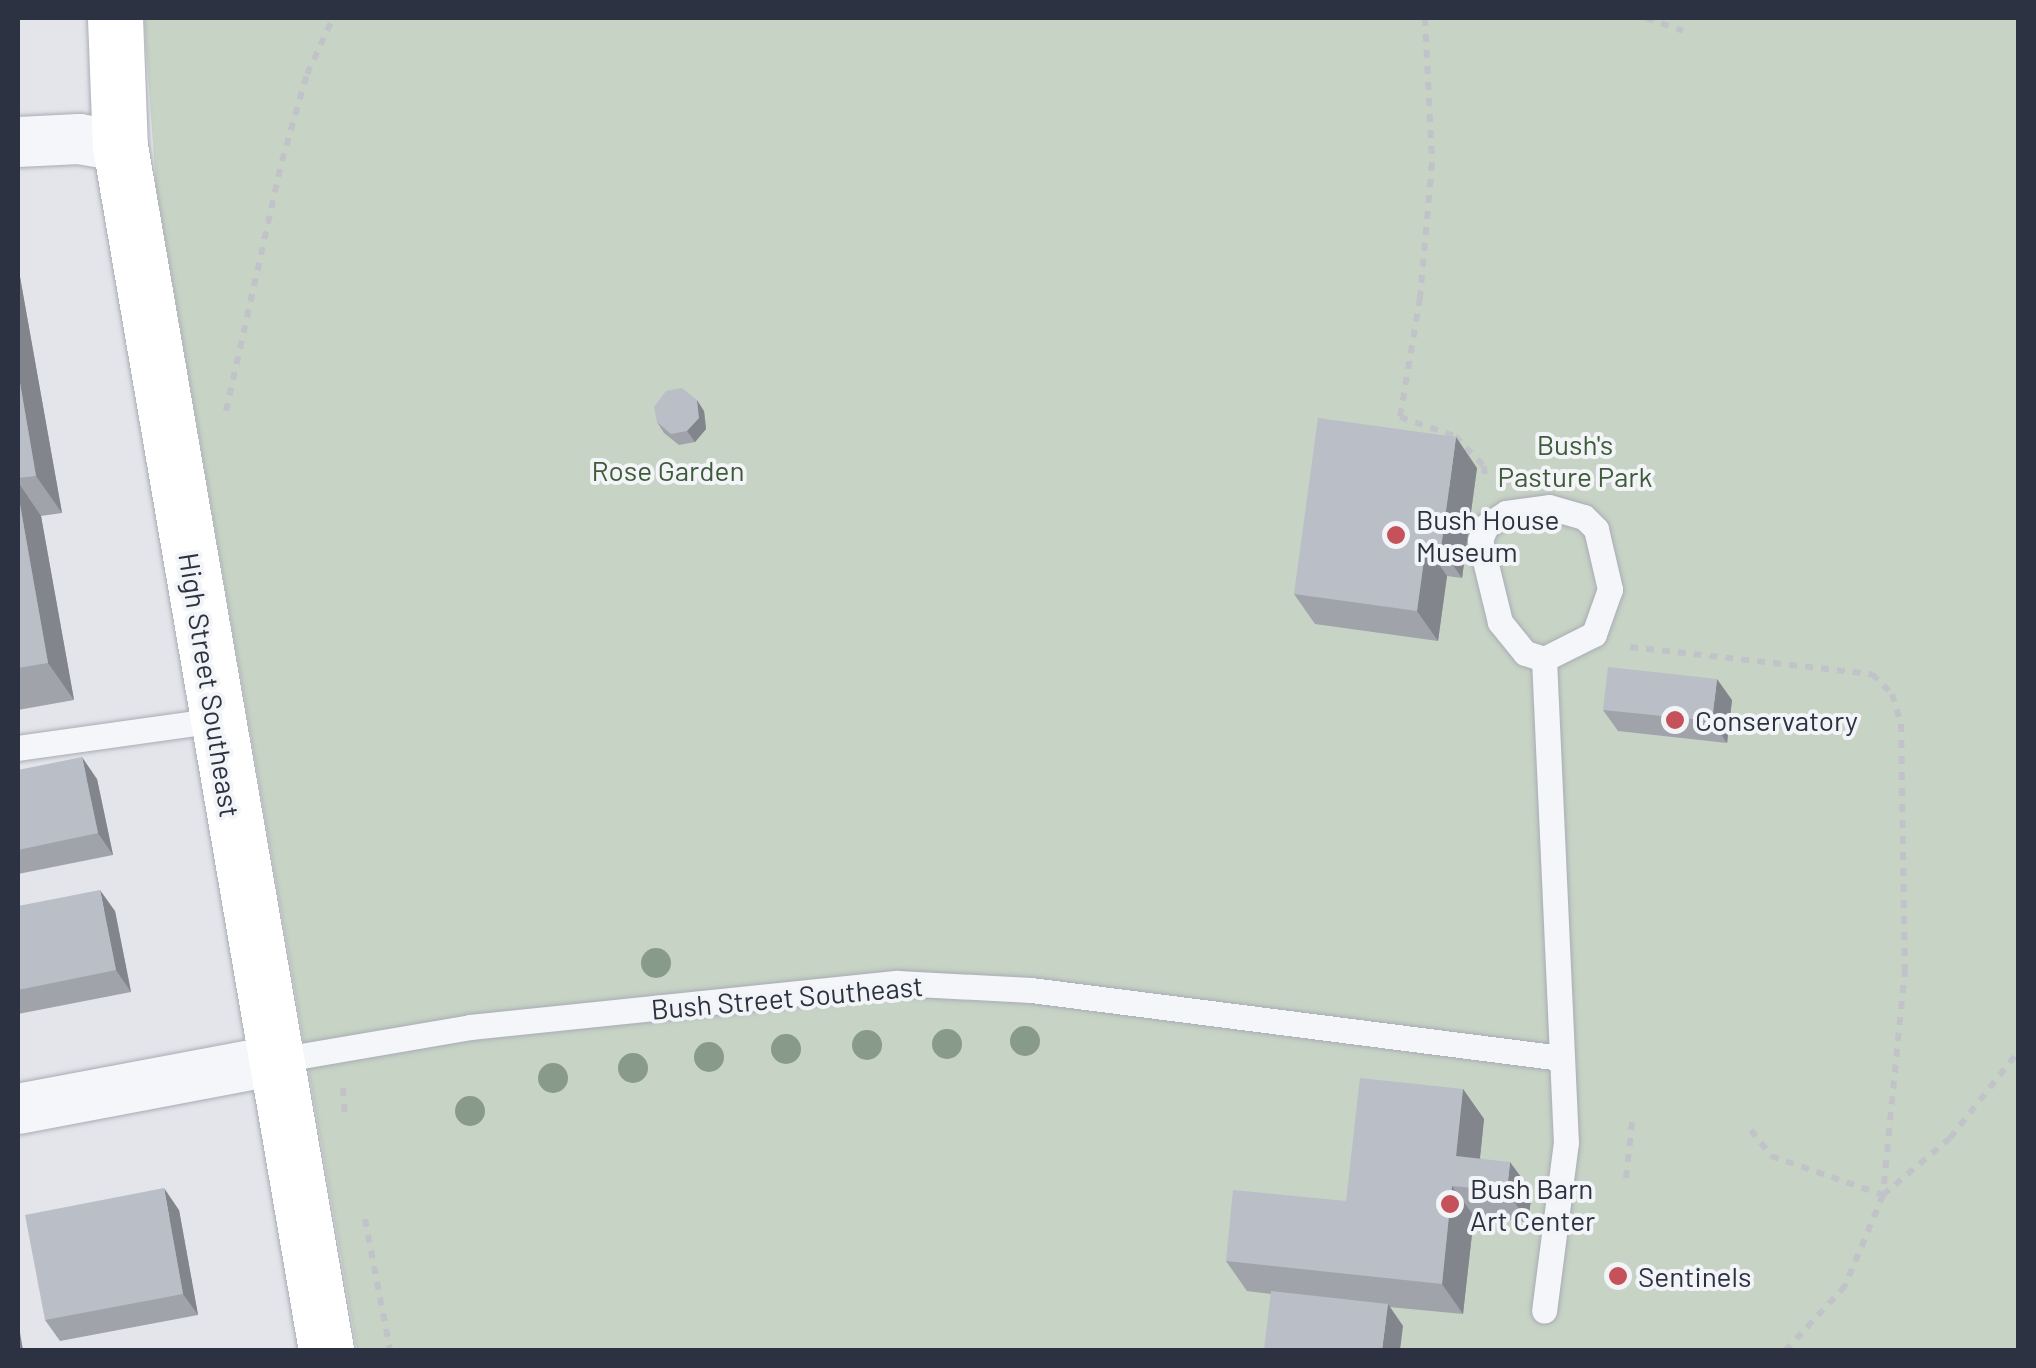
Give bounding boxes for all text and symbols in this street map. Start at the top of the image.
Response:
park label: Bush's Pasture Park [1497,427,1653,493]
park label: Rose Garden [592,453,744,487]
place label: Bush House Museum [1416,502,1559,568]
marker: Bush House Museum [1385,524,1407,546]
street label: High Street Southeast [172,550,248,820]
place label: Conservatory [1695,703,1858,737]
marker: Conservatory [1664,709,1686,731]
street label: Bush Street Southeast [650,968,924,1026]
place label: Bush Barn Art Center [1470,1171,1595,1237]
marker: Bush Barn Art Center [1439,1193,1461,1215]
place label: Sentinels [1638,1259,1751,1293]
marker: Sentinels [1607,1265,1629,1287]

